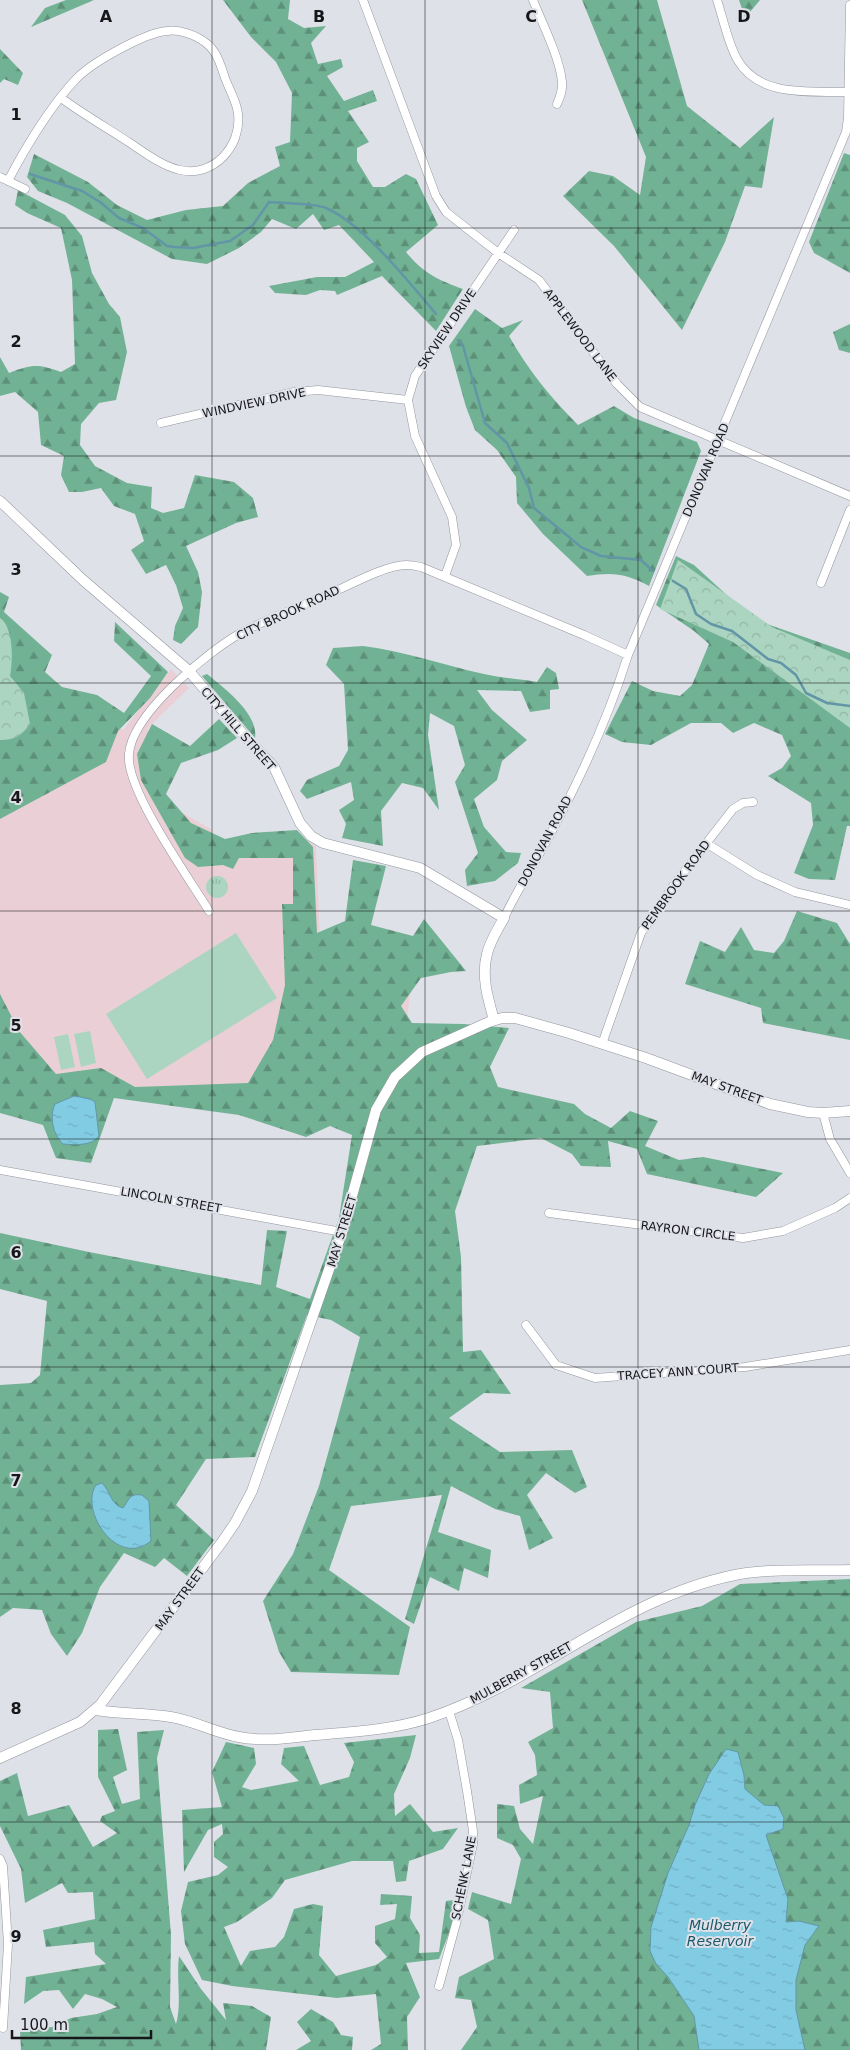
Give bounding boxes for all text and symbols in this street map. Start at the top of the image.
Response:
text: A [100,7,113,26]
text: B [313,7,325,26]
text: C [525,7,537,26]
text: D [737,7,751,26]
text: 1 [10,105,22,124]
street label: SKYVIEW DRIVE [415,286,479,372]
street label: APPLEWOOD LANE [541,286,619,384]
text: 2 [10,332,22,351]
street label: WINDVIEW DRIVE [201,385,307,421]
street label: DONOVAN ROAD [680,421,732,519]
text: 3 [10,560,22,579]
street label: CITY BROOK ROAD [234,583,342,643]
street label: CITY HILL STREET [198,684,278,774]
text: 4 [10,788,22,807]
street label: DONOVAN ROAD [515,793,575,889]
street label: PEMBROOK ROAD [639,837,713,933]
text: 5 [10,1016,22,1035]
street label: MAY STREET [690,1069,765,1108]
street label: LINCOLN STREET [119,1184,223,1216]
street label: MAY STREET [324,1193,360,1269]
street label: RAYRON CIRCLE [640,1218,736,1244]
text: 6 [10,1243,22,1262]
street label: TRACEY ANN COURT [616,1361,740,1383]
text: 7 [10,1471,22,1490]
street label: MAY STREET [152,1564,208,1633]
street label: MULBERRY STREET [468,1639,575,1707]
text: 8 [10,1699,22,1718]
street label: SCHENK LANE [449,1835,479,1921]
water label: Mulberry Reservoir [687,1917,754,1949]
text: 9 [10,1927,22,1946]
scale bar [12,2008,151,2040]
text: 100 m [20,2016,68,2034]

